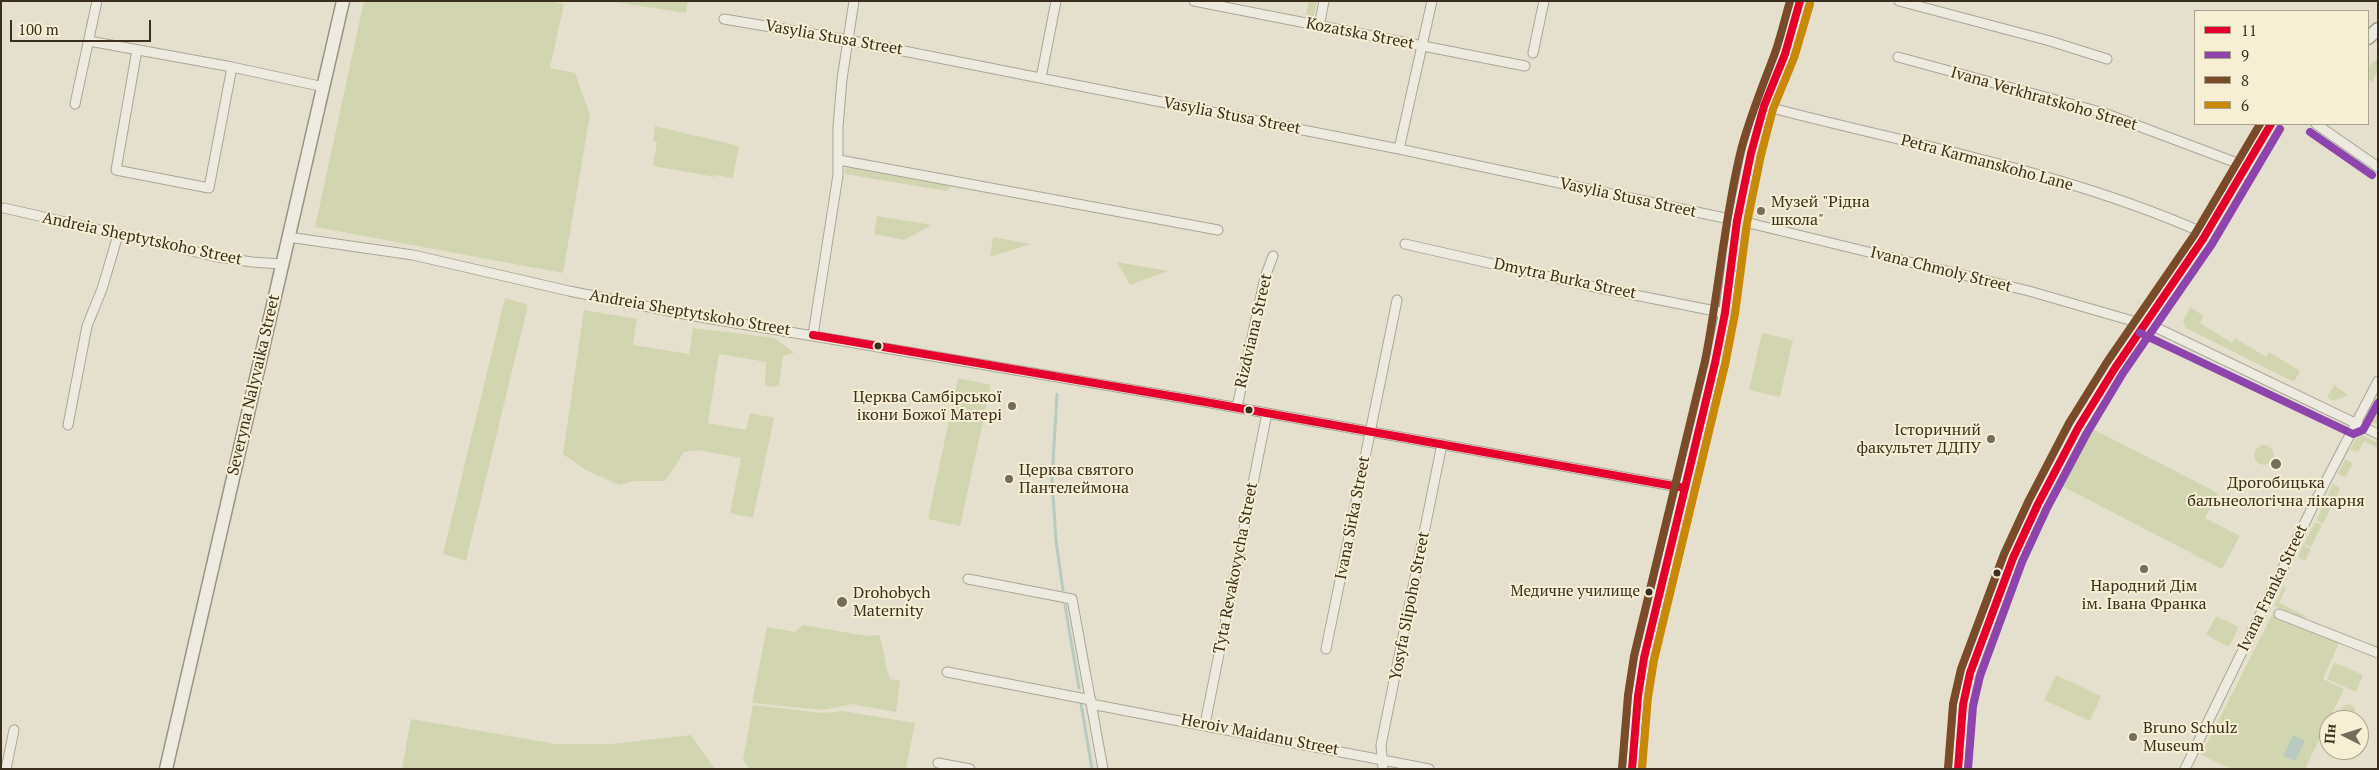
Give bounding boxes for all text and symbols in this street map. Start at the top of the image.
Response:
scale bar [12,10,154,42]
legend [2194,10,2369,125]
street label: Kozatska Street [1304,14,1416,54]
street label: Vasylia Stusa Street [764,16,904,60]
text: 100 m [18,19,59,39]
text: 11 [2241,20,2257,40]
text: 9 [2241,45,2249,65]
street label: Ivana Verkhratskoho Street [1948,63,2140,135]
text: 8 [2241,70,2249,90]
street label: Vasylia Stusa Street [1162,93,1302,139]
text: 6 [2241,95,2249,115]
street label: Petra Karmanskoho Lane [1899,131,2075,195]
street label: Vasylia Stusa Street [1558,174,1698,222]
place label: Музей "Рідна школа" [1771,192,1870,230]
marker: Музей "Рідна школа" [1755,205,1767,217]
street label: Andreia Sheptytskoho Street [40,208,244,270]
street label: Ivana Chmoly Street [1868,243,2014,297]
street label: Dmytra Burka Street [1492,254,1638,304]
street label: Rizdviana Street [1232,272,1276,390]
street label: Andreia Sheptytskoho Street [588,286,792,340]
street label: Severyna Nalyvaika Street [224,293,284,477]
unlabelled marker [873,341,883,351]
place label: Церква Самбірської ікони Божої Матері [853,387,1002,425]
marker: Церква Самбірської ікони Божої Матері [1006,400,1018,412]
unlabelled marker [1244,405,1254,415]
place label: Історичний факультет ДДПУ [1856,420,1981,458]
marker: Історичний факультет ДДПУ [1985,433,1997,445]
street label: Ivana Sirka Street [1332,454,1374,582]
marker: Дрогобицька бальнеологічна лікарня [2269,457,2283,471]
place label: Церква святого Пантелеймона [1019,460,1134,498]
marker: Церква святого Пантелеймона [1003,473,1015,485]
place label: Дрогобицька бальнеологічна лікарня [2187,473,2365,511]
street label: Tyta Revakovycha Street [1210,481,1262,655]
street label: Ivana Franka Street [2234,521,2312,655]
street label: Yosyfa Slipoho Street [1386,530,1434,682]
marker: Народний Дім ім. Івана Франка [2138,563,2150,575]
unlabelled marker [1992,568,2002,578]
place label: Народний Дім ім. Івана Франка [2081,576,2207,614]
place label: Drohobych Maternity [853,583,931,621]
place label: Медичне училище [1511,583,1640,601]
marker: Медичне училище [1644,587,1654,597]
marker: Drohobych Maternity [835,595,849,609]
street label: Heroiv Maidanu Street [1179,710,1341,760]
north arrow [2319,710,2369,760]
place label: Bruno Schulz Museum [2143,718,2238,756]
text: Пн [2319,723,2340,744]
marker: Bruno Schulz Museum [2127,731,2139,743]

